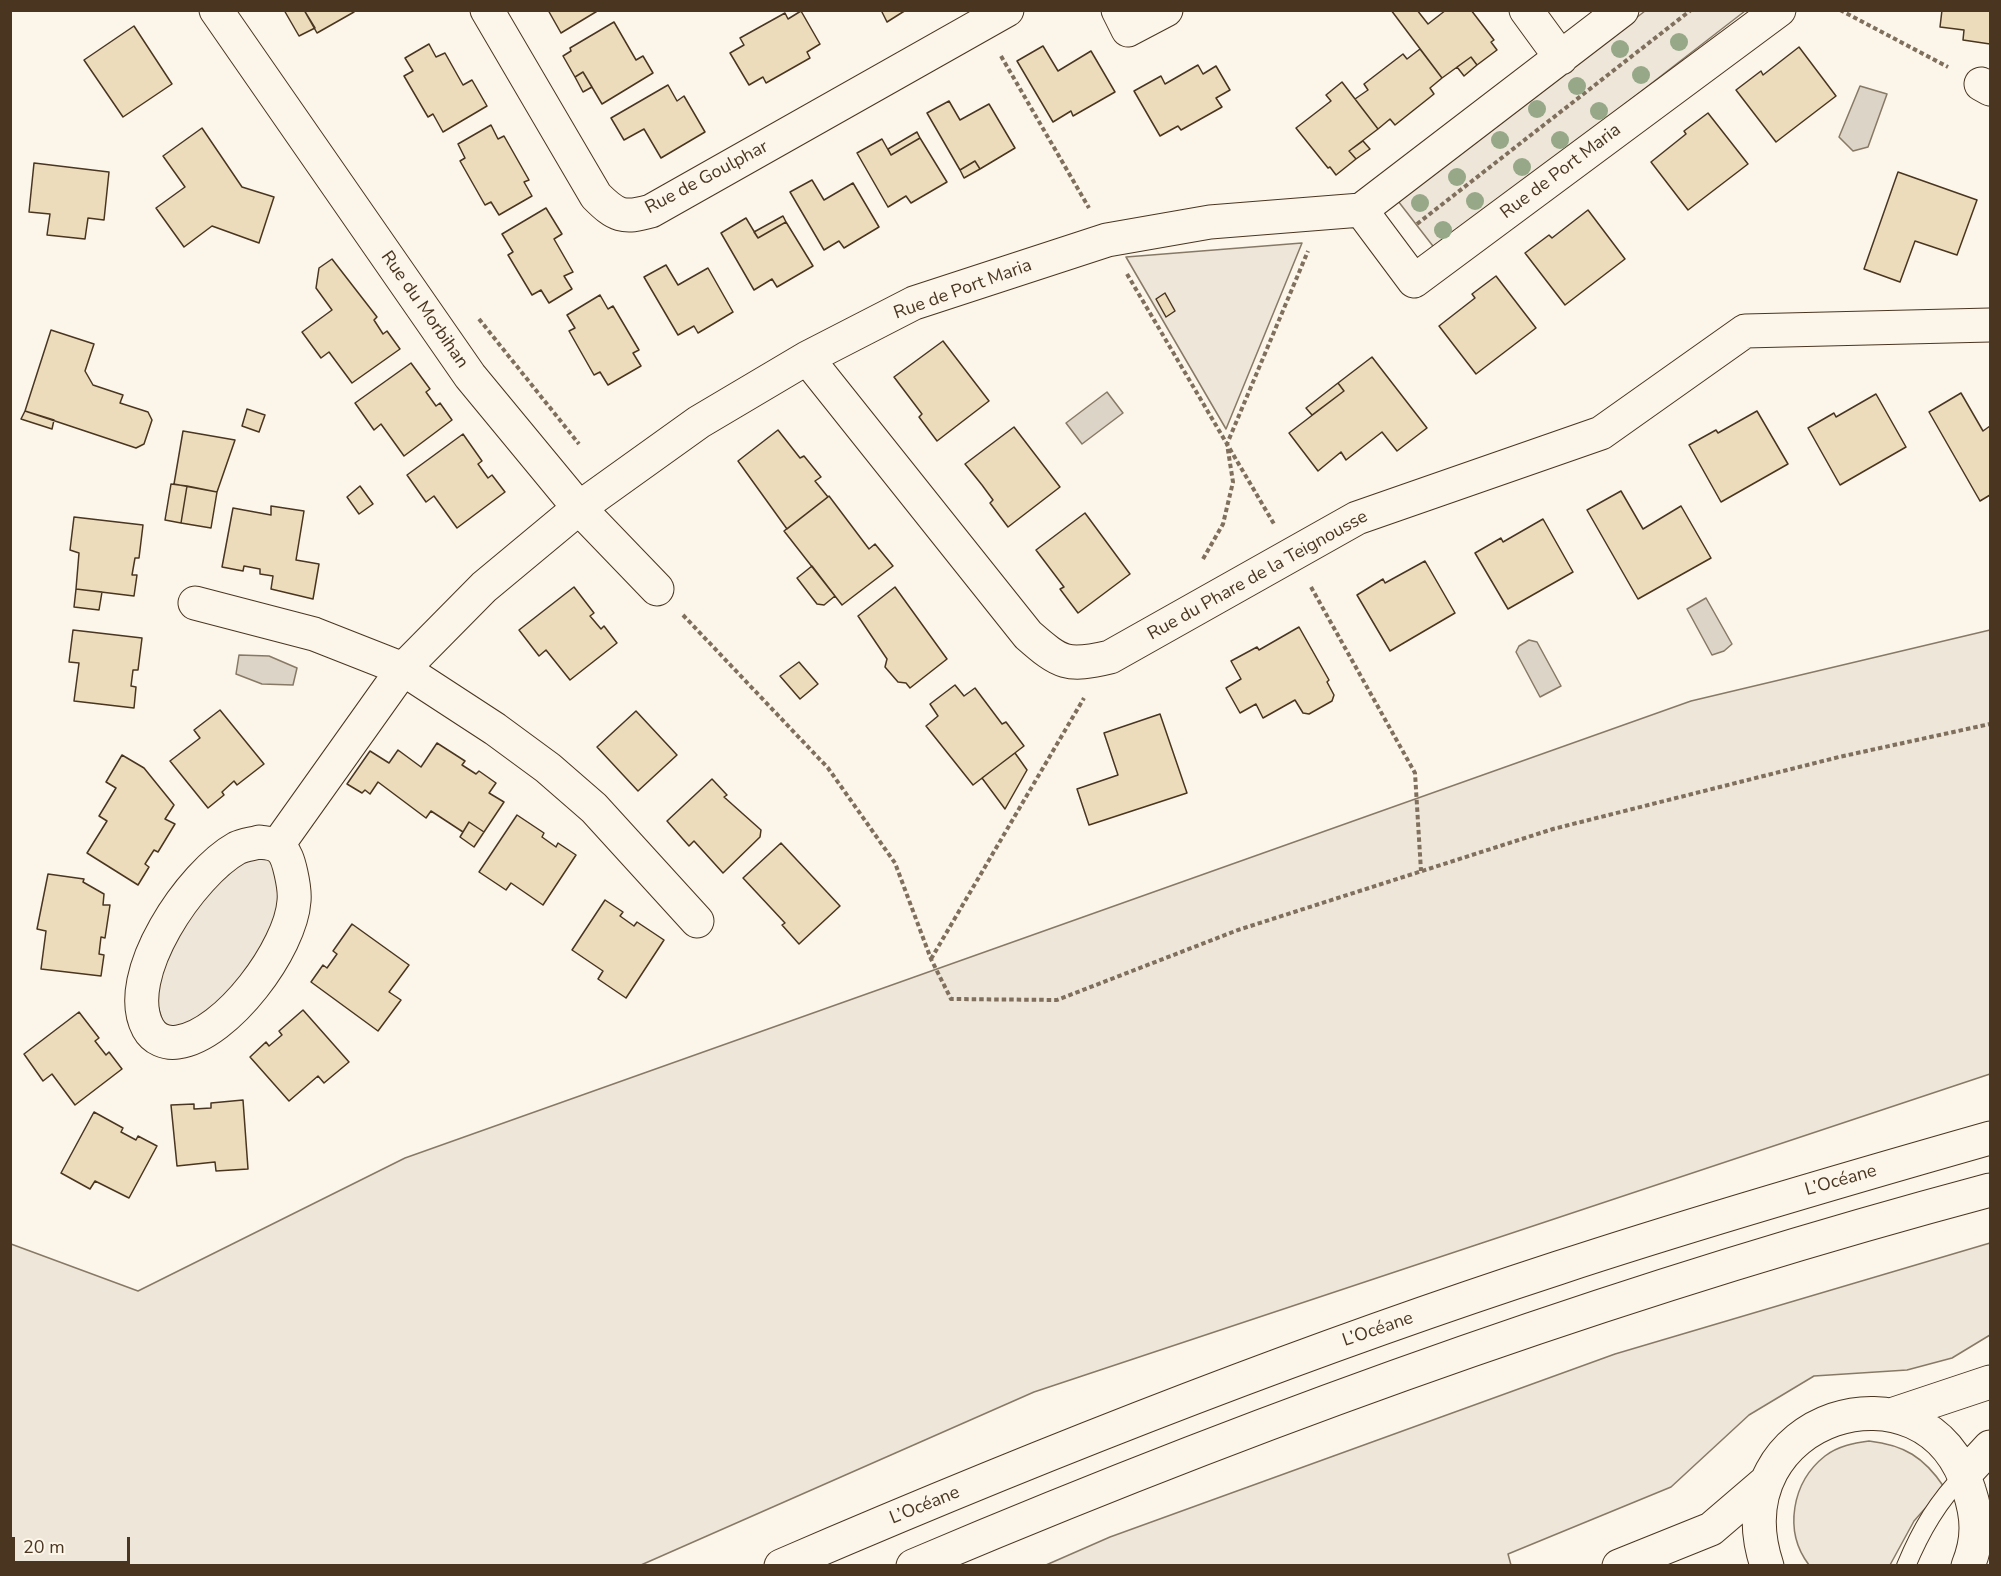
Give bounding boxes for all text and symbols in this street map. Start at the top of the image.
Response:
street label: Rue de Port Maria [1497,120,1625,224]
street label: Rue de Goulphar [642,136,772,220]
street label: Rue du Morbihan [376,247,472,373]
street label: Rue de Port Maria [891,255,1035,325]
street label: Rue du Phare de la Teignousse [1144,506,1372,646]
street label: L’Océane [1803,1160,1879,1202]
street label: L’Océane [1340,1308,1416,1352]
street label: L’Océane [887,1482,963,1530]
scale bar [15,1525,134,1563]
text: 20 m [23,1535,65,1559]

